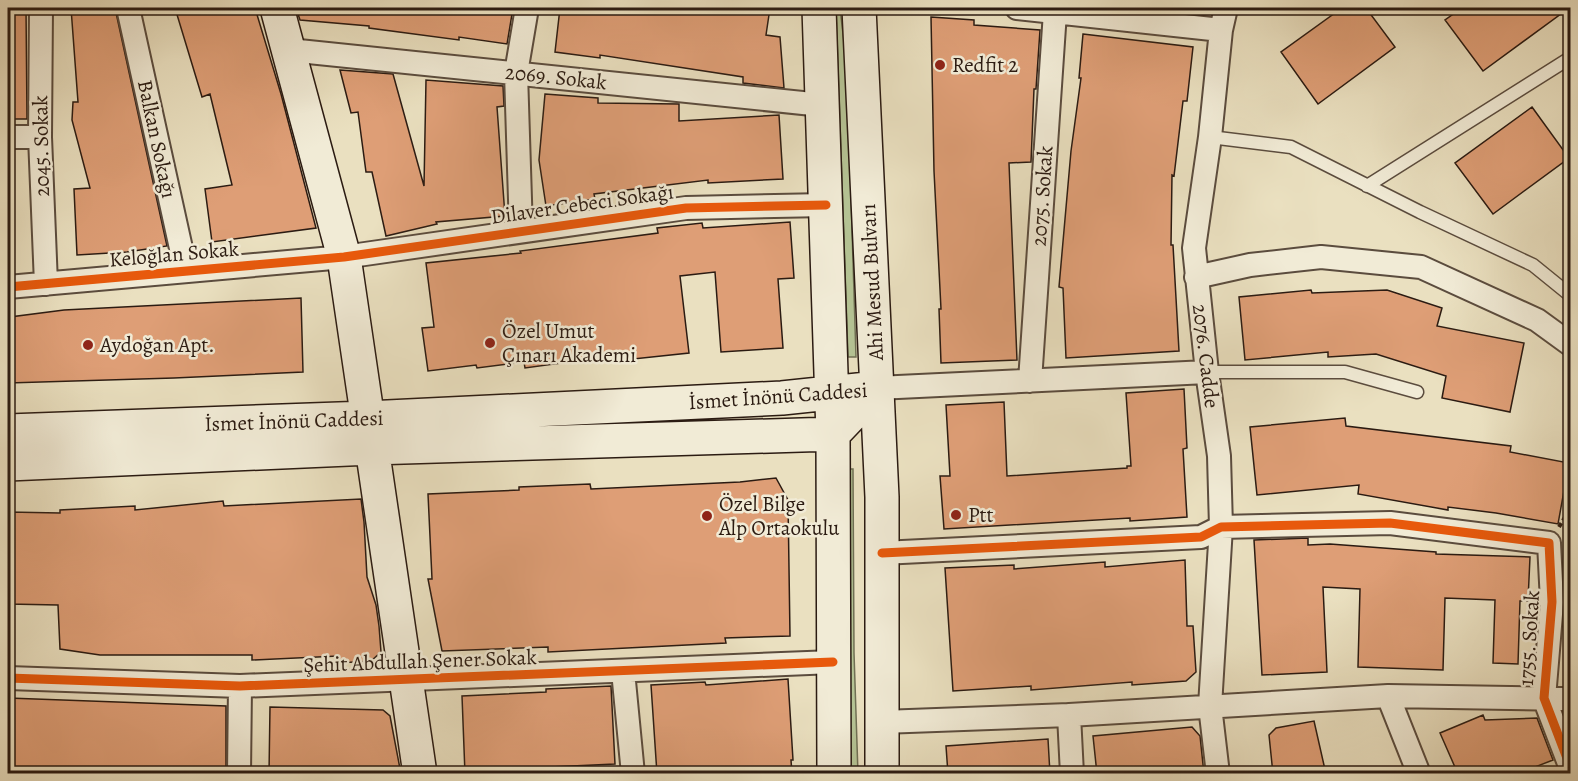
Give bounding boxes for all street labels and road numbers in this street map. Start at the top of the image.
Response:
street label: 2069. Sokak [504,58,609,96]
street label: Balkan Sokağı [131,77,183,201]
street label: 2045. Sokak [26,95,56,197]
street label: 2075. Sokak [1025,144,1060,247]
street label: Dilaver Cebeci Sokağı [489,177,675,231]
street label: Ahi Mesud Bulvarı [854,203,890,362]
street label: Keloğlan Sokak [108,234,241,274]
street label: 2076. Cadde [1186,302,1226,410]
street label: İsmet İnönü Caddesi [688,376,868,416]
street label: İsmet İnönü Caddesi [204,404,384,438]
street label: 1755. Sokak [1512,589,1546,687]
street label: Şehit Abdullah Şener Sokak [303,643,538,679]

